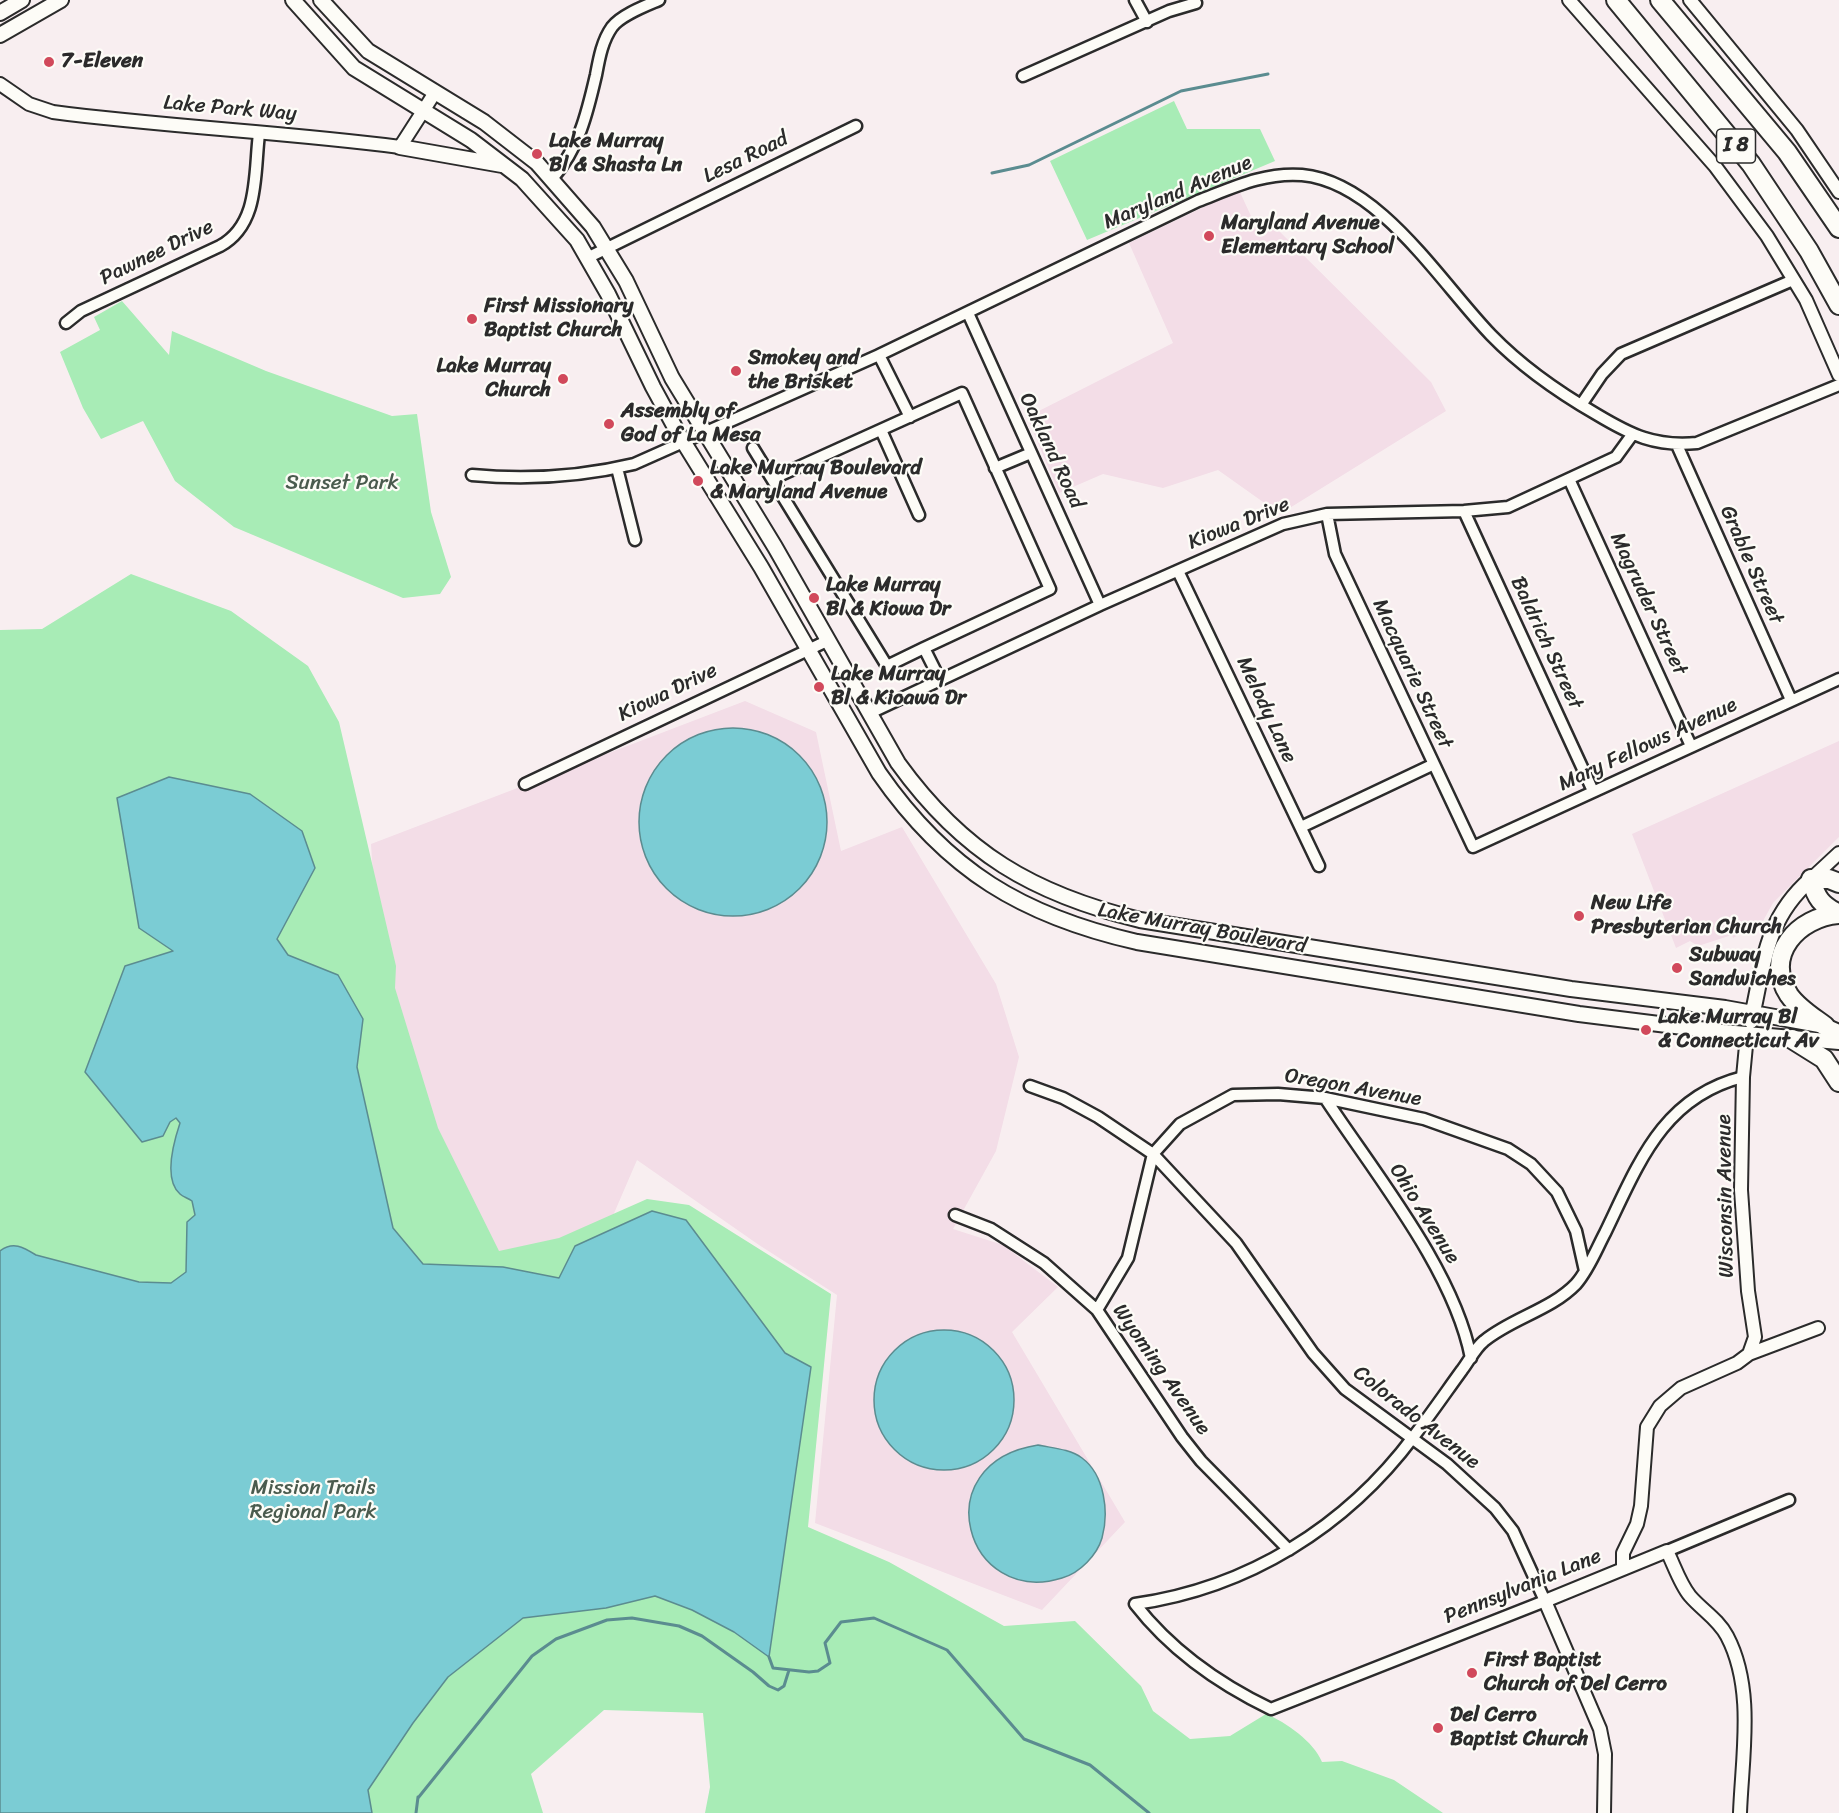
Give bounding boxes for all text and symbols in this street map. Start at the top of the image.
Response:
place label: 7-Eleven [61,49,143,75]
marker: 7-Eleven [42,55,56,69]
street label: Lake Park Way [162,91,298,127]
street label: Lesa Road [699,127,793,189]
place label: Lake Murray Bl & Shasta Ln [549,129,682,179]
road number: I 8 [1716,129,1756,163]
marker: Lake Murray Bl & Shasta Ln [530,147,544,161]
street label: Maryland Avenue [1100,150,1256,236]
place label: Maryland Avenue Elementary School [1221,211,1394,261]
street label: Pawnee Drive [96,215,218,291]
marker: Maryland Avenue Elementary School [1202,229,1216,243]
place label: First Missionary Baptist Church [484,294,633,344]
marker: First Missionary Baptist Church [465,312,479,326]
place label: Smokey and the Brisket [748,346,859,396]
place label: Lake Murray Church [436,354,551,404]
marker: Smokey and the Brisket [729,364,743,378]
marker: Lake Murray Church [556,372,570,386]
street label: Oakland Road [1013,389,1089,513]
place label: Assembly of God of La Mesa [621,399,761,449]
marker: Assembly of God of La Mesa [602,417,616,431]
place label: Lake Murray Boulevard & Maryland Avenue [710,456,921,506]
park label: Sunset Park [285,471,399,497]
marker: Lake Murray Boulevard & Maryland Avenue [691,474,705,488]
street label: Kiowa Drive [1185,492,1293,556]
street label: Grable Street [1714,502,1788,628]
street label: Magruder Street [1604,529,1692,679]
place label: Lake Murray Bl & Kiowa Dr [826,573,950,623]
street label: Baldrich Street [1504,573,1588,713]
marker: Lake Murray Bl & Kiowa Dr [807,591,821,605]
street label: Macquarie Street [1366,595,1458,753]
street label: Melody Lane [1230,653,1302,767]
street label: Kiowa Drive [614,658,722,728]
place label: Lake Murray Bl & Kioawa Dr [831,662,966,712]
marker: Lake Murray Bl & Kioawa Dr [812,680,826,694]
street label: Mary Fellows Avenue [1555,693,1741,797]
place label: New Life Presbyterian Church [1591,891,1782,941]
street label: Lake Murray Boulevard [1096,898,1308,960]
marker: New Life Presbyterian Church [1572,909,1586,923]
place label: Subway Sandwiches [1689,943,1796,993]
marker: Subway Sandwiches [1670,961,1684,975]
place label: Lake Murray Bl & Connecticut Av [1658,1005,1819,1055]
marker: Lake Murray Bl & Connecticut Av [1639,1023,1653,1037]
street label: Oregon Avenue [1283,1064,1423,1112]
street label: Wisconsin Avenue [1712,1114,1740,1278]
street label: Ohio Avenue [1383,1159,1465,1269]
street label: Wyoming Avenue [1106,1300,1216,1440]
street label: Colorado Avenue [1348,1361,1484,1475]
park label: Mission Trails Regional Park [250,1476,376,1526]
street label: Pennsylvania Lane [1441,1544,1605,1630]
place label: First Baptist Church of Del Cerro [1484,1648,1667,1698]
marker: First Baptist Church of Del Cerro [1465,1666,1479,1680]
place label: Del Cerro Baptist Church [1450,1703,1589,1753]
marker: Del Cerro Baptist Church [1431,1721,1445,1735]

